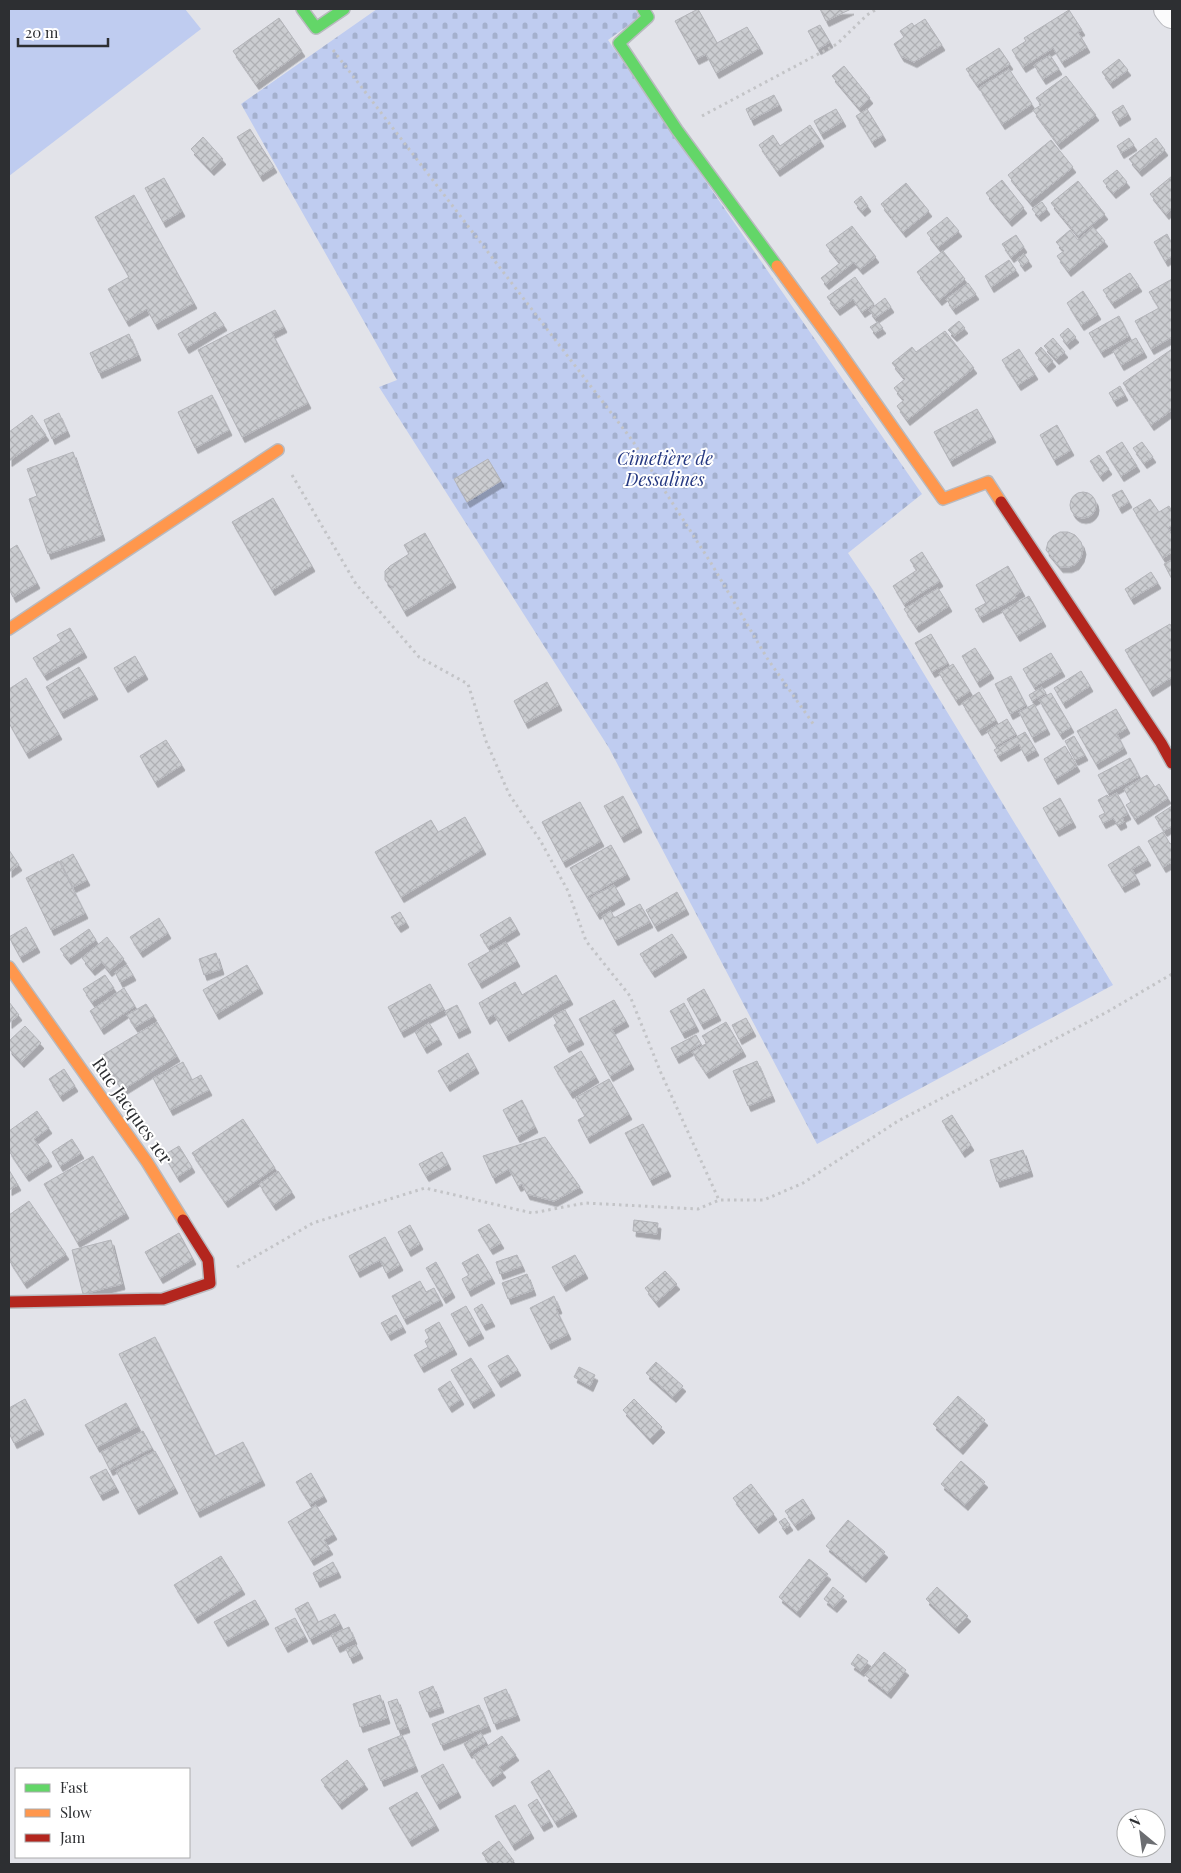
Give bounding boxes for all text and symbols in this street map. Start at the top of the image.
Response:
scale bar [18,15,108,47]
text: 20 m [25,22,59,42]
park label: Cimetière de Dessalines [617,446,713,491]
street label: Rue Jacques 1er [87,1052,178,1168]
legend [15,1768,190,1858]
text: Fast [60,1777,89,1797]
text: Slow [60,1802,92,1822]
north arrow [1116,1808,1166,1858]
text: N [1125,1810,1143,1832]
text: Jam [59,1827,86,1847]

